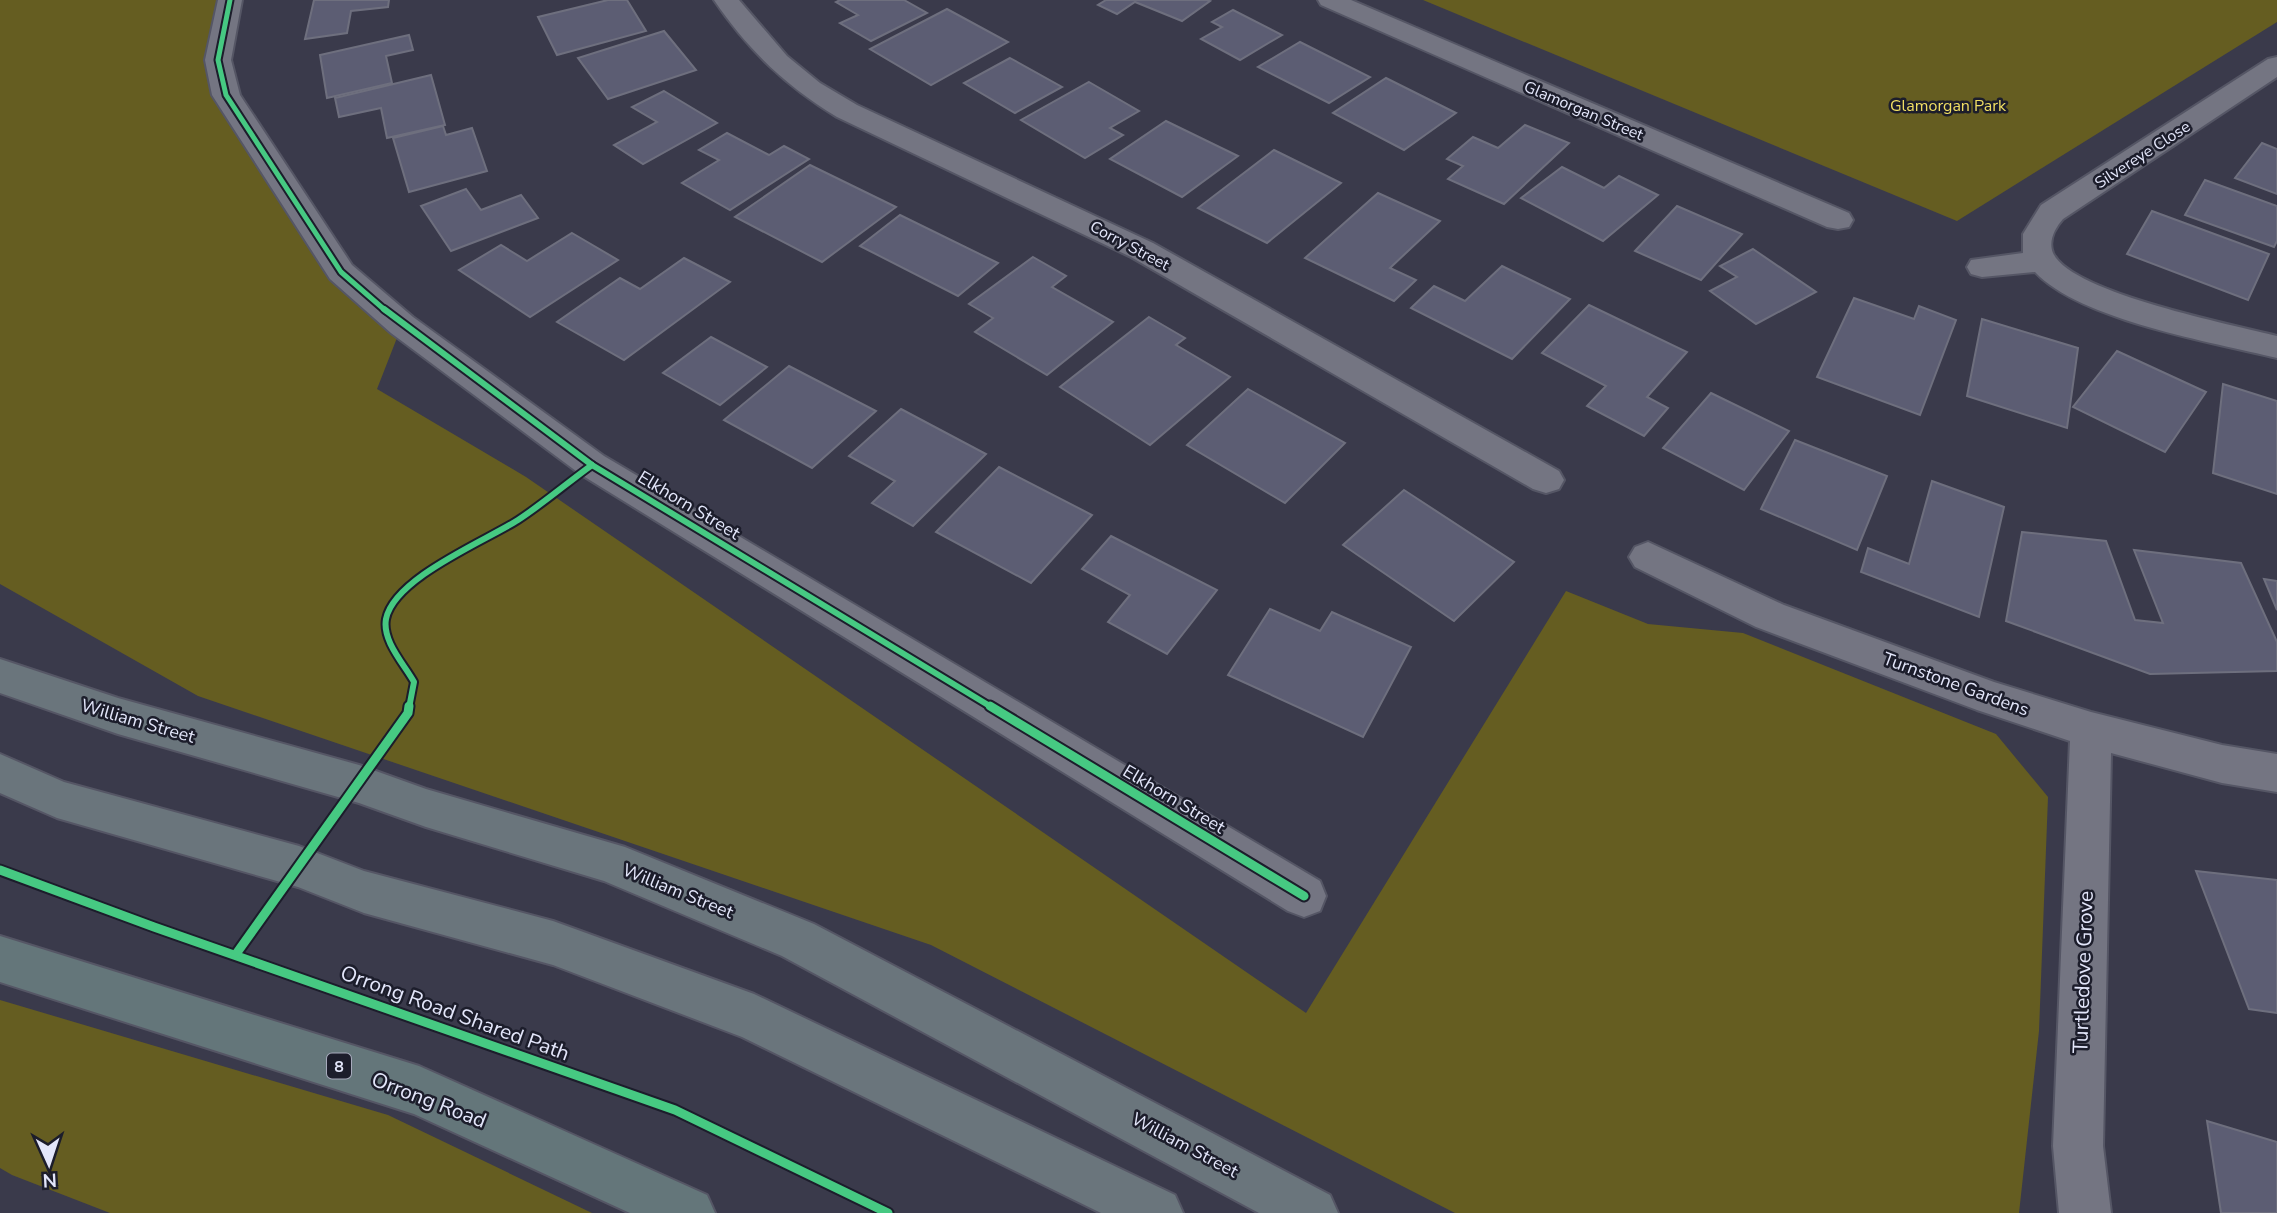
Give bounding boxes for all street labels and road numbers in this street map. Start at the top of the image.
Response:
street label: Glamorgan Street [1521,76,1647,146]
street label: Silvereye Close [2090,116,2195,194]
street label: Corry Street [1086,216,1173,276]
street label: Elkhorn Street [633,465,745,545]
street label: Turnstone Gardens [1880,646,2032,722]
street label: William Street [78,693,198,749]
street label: Elkhorn Street [1118,759,1230,839]
street label: William Street [619,858,738,924]
street label: Turtledove Grove [2066,890,2100,1054]
street label: Orrong Road Shared Path [337,958,573,1068]
road number: 8 [327,1054,351,1078]
street label: Orrong Road [367,1065,491,1135]
street label: William Street [1127,1107,1243,1184]

